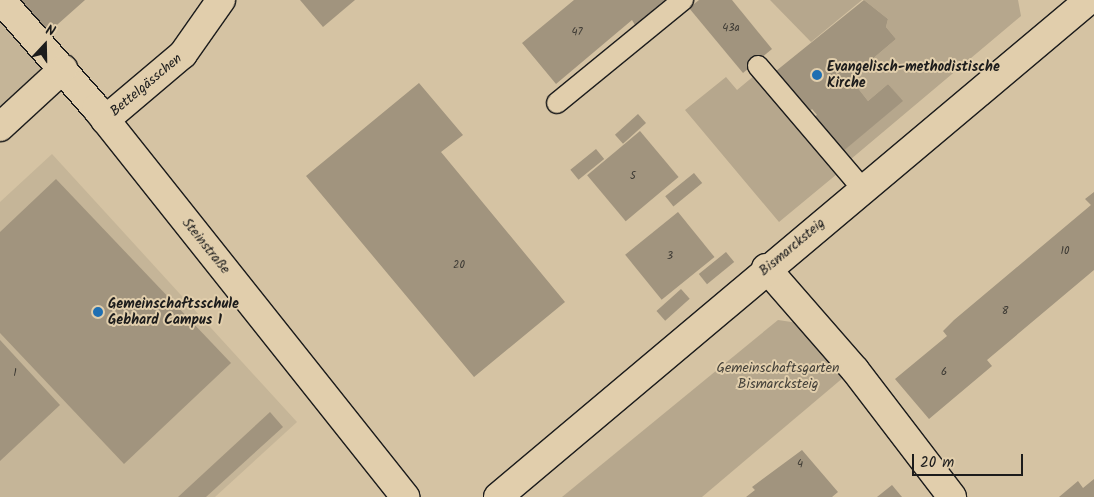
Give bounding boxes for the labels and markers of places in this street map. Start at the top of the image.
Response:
place label: Evangelisch-methodistische Kirche [827,59,1000,92]
marker: Evangelisch-methodistische Kirche [811,69,823,81]
place label: Gemeinschaftsschule Gebhard Campus 1 [108,296,239,328]
marker: Gemeinschaftsschule Gebhard Campus 1 [92,306,104,318]

